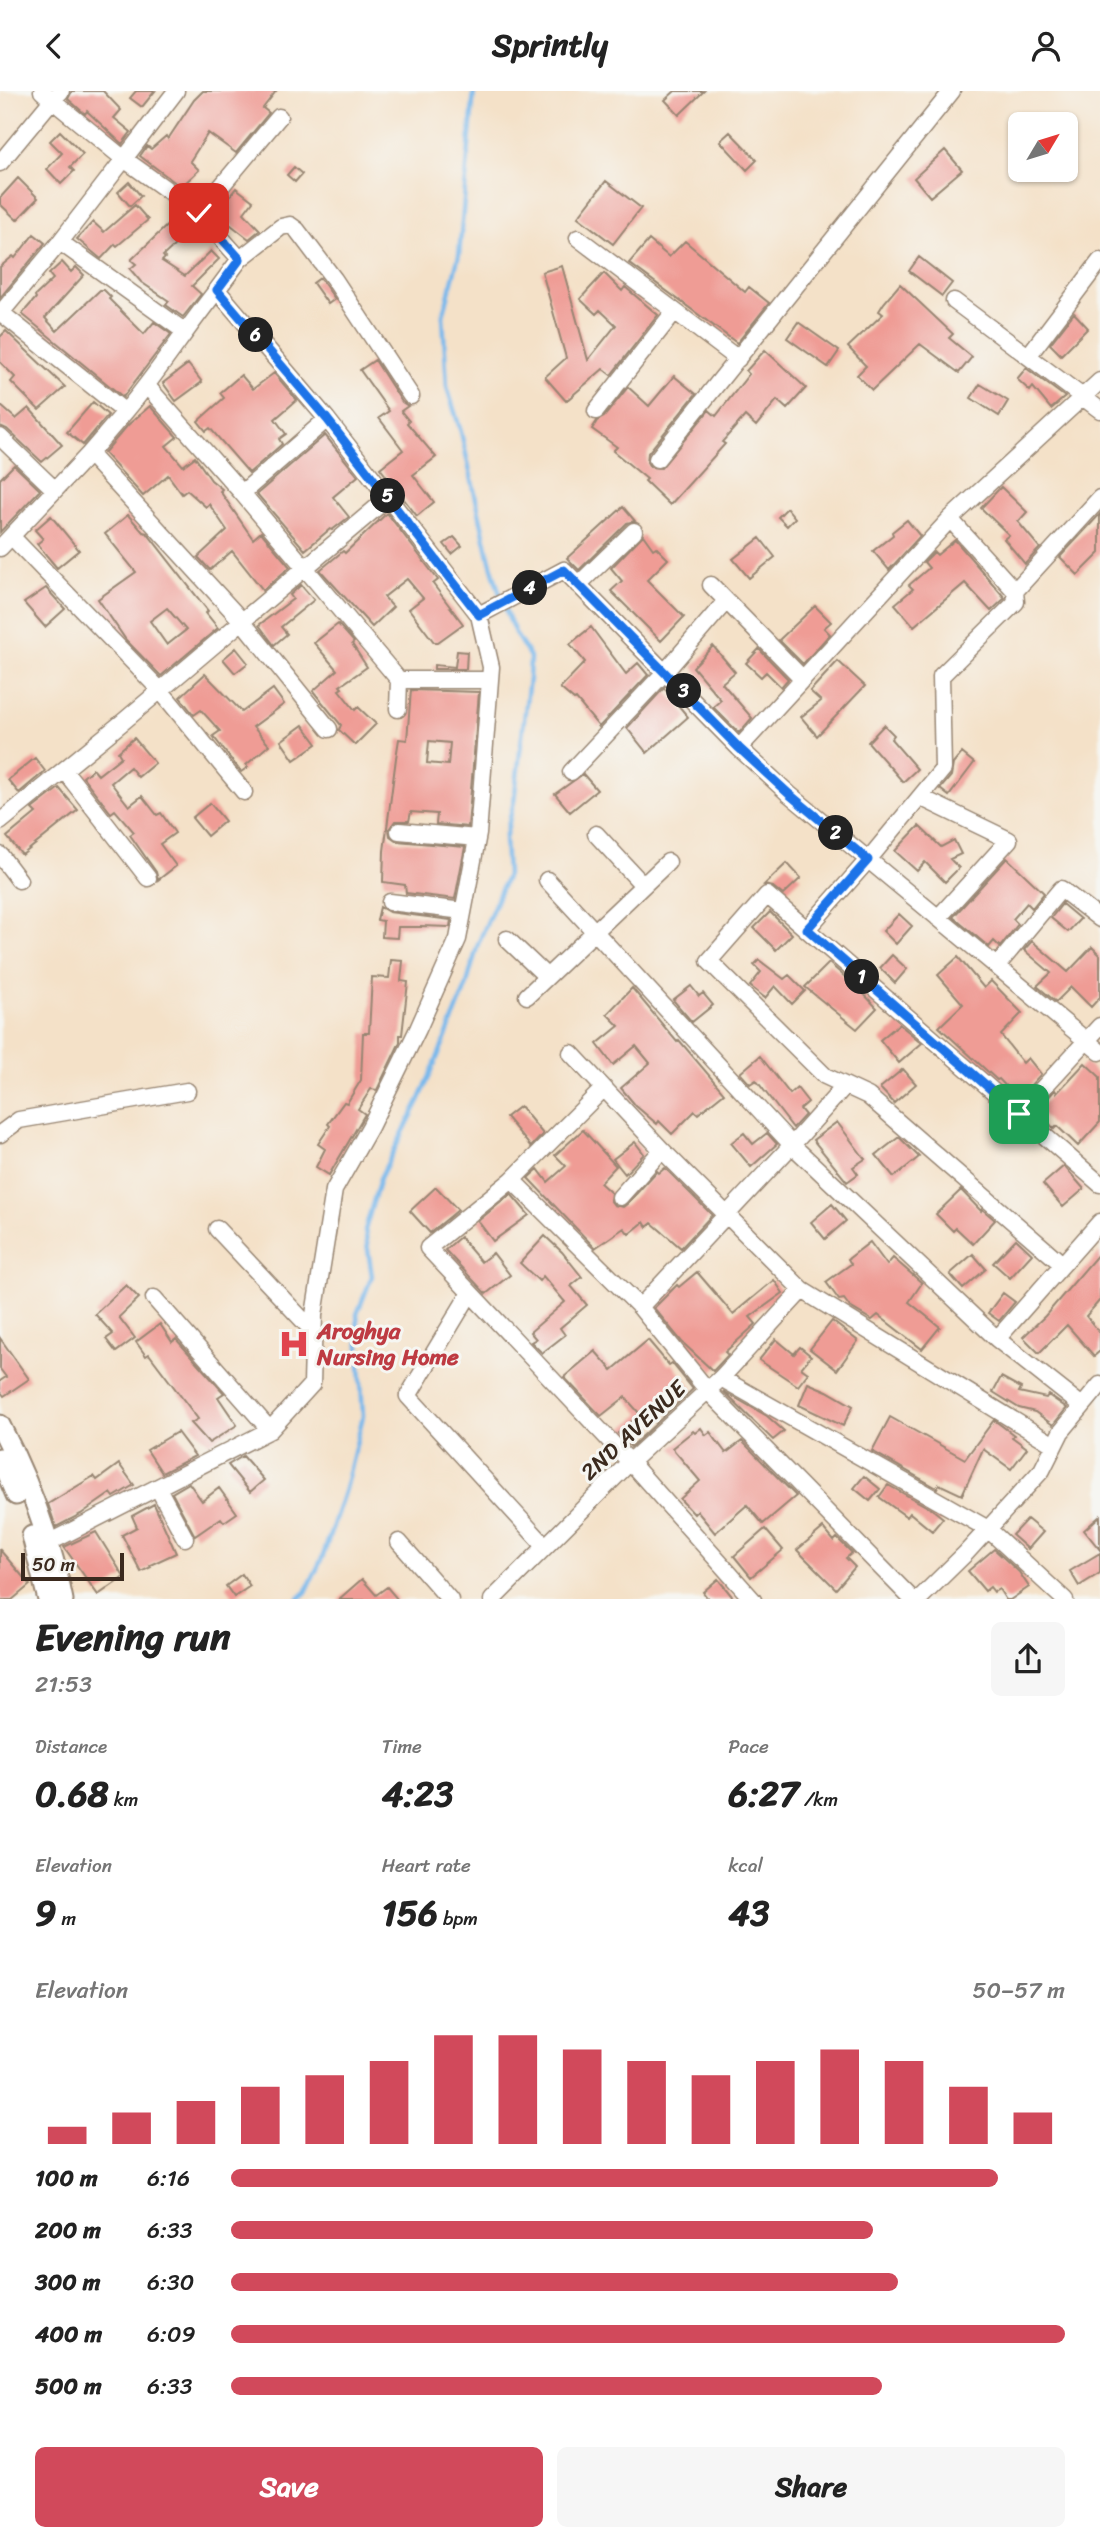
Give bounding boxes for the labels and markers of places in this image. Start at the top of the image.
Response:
pin [169,183,229,243]
pin: 6 [238,317,274,353]
pin: 5 [370,479,406,513]
pin: 4 [512,571,548,605]
pin: 3 [666,673,702,709]
pin: 2 [818,815,854,851]
pin: 1 [844,959,880,994]
pin [989,1084,1049,1144]
place label: Aroghya Nursing Home [316,1311,459,1378]
hospital icon: Aroghya Nursing Home [277,1327,311,1361]

